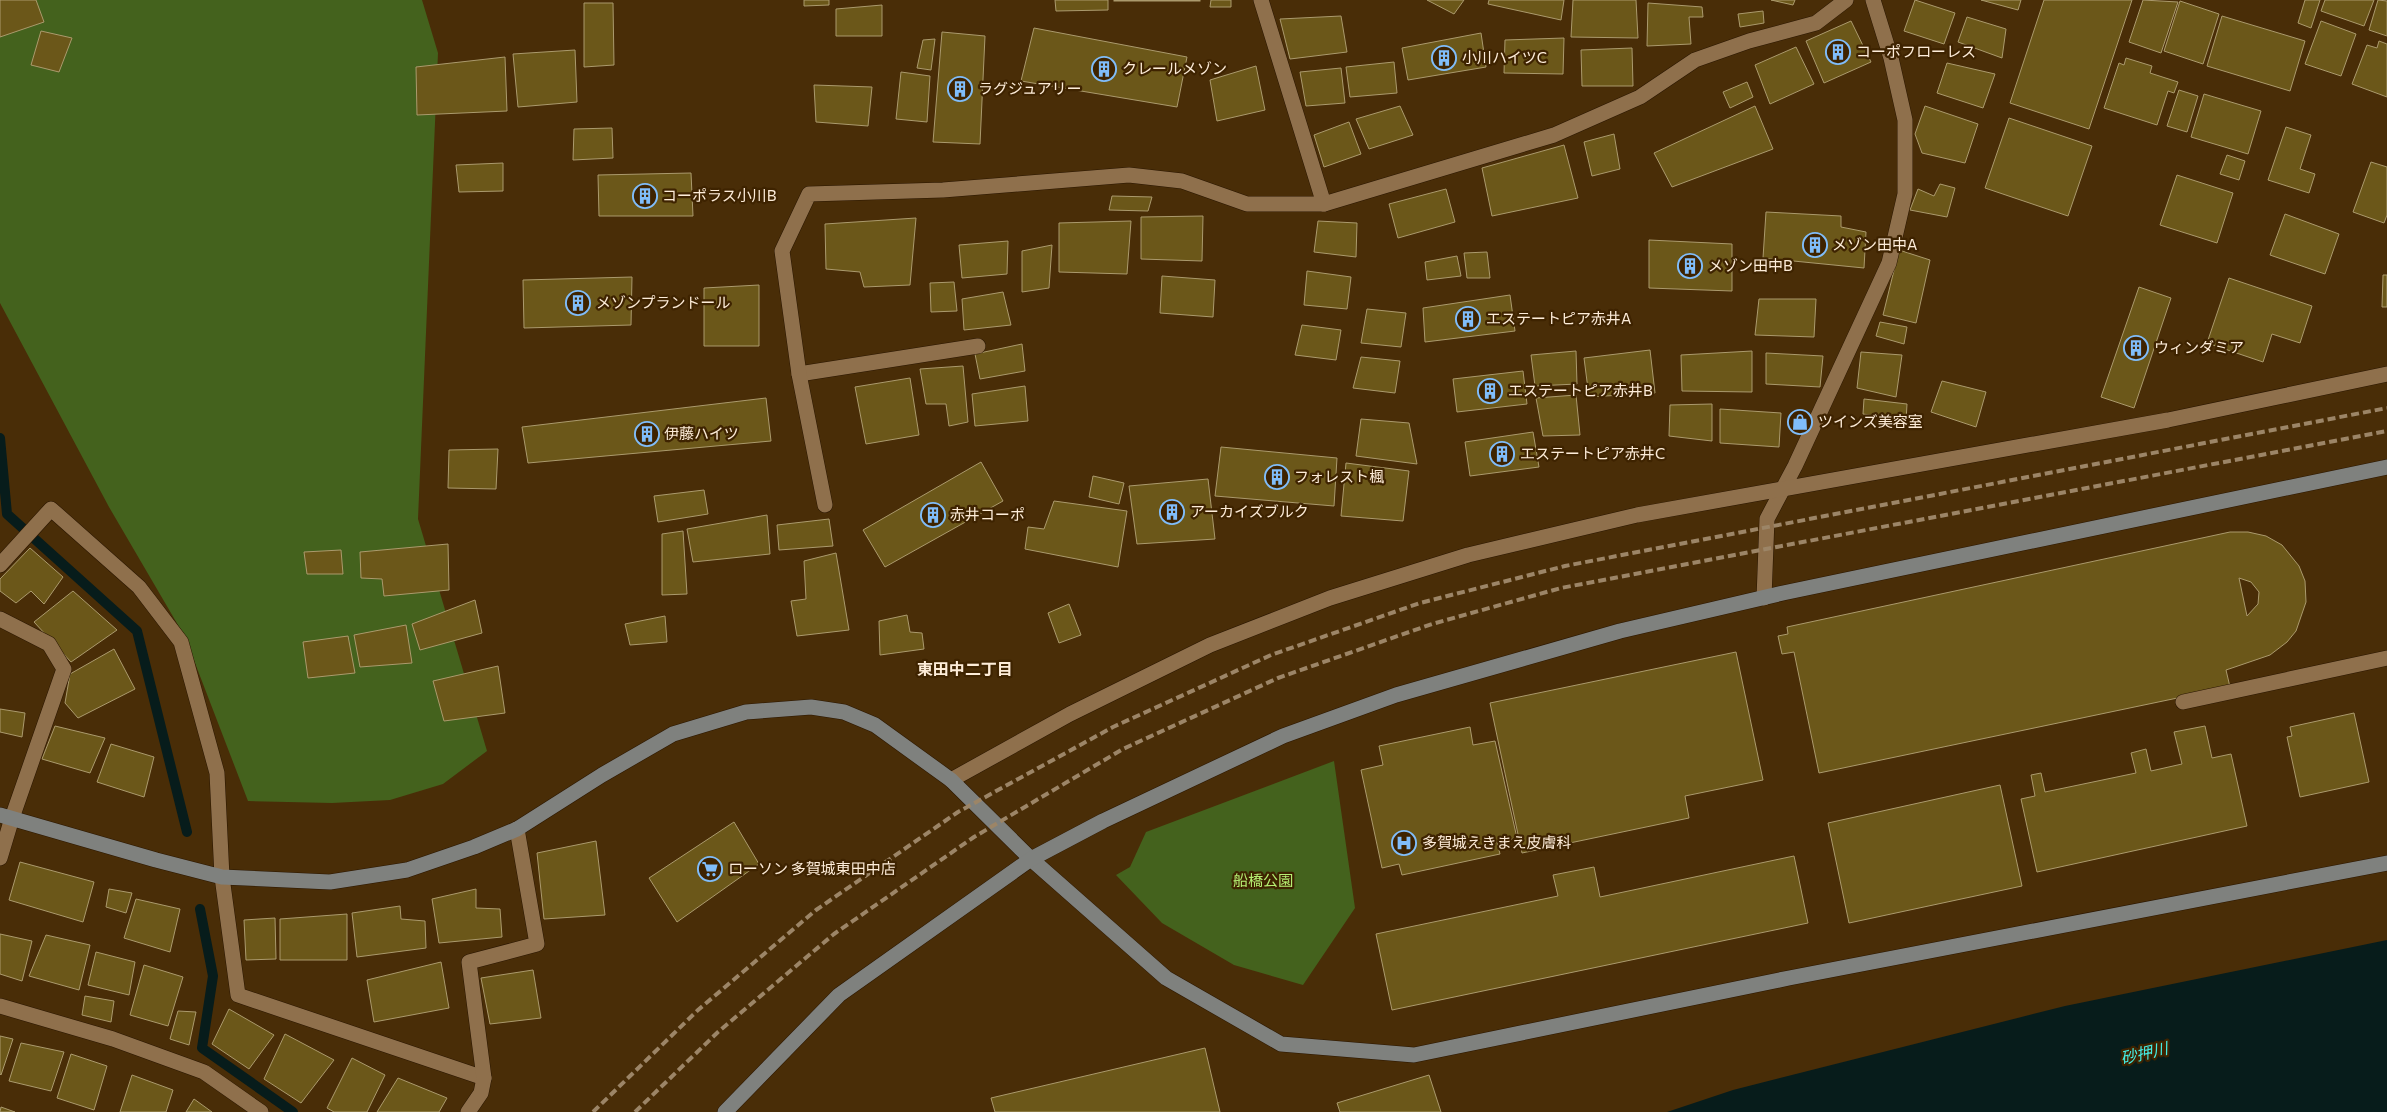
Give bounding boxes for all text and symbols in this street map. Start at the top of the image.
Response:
building icon: コーポフローレス [1825,39,1851,65]
place label: コーポフローレス [1856,42,1976,60]
building icon: 小川ハイツC [1431,45,1457,71]
place label: 小川ハイツC [1462,48,1547,66]
building icon: クレールメゾン [1091,56,1117,82]
place label: クレールメゾン [1122,59,1227,77]
building icon: ラグジュアリー [947,76,973,102]
place label: ラグジュアリー [978,79,1082,97]
building icon: コーポラス小川B [632,183,658,209]
place label: コーポラス小川B [662,186,777,204]
building icon: メゾン田中A [1802,232,1828,258]
place label: メゾン田中A [1832,235,1917,253]
building icon: メゾン田中B [1677,253,1703,279]
place label: メゾン田中B [1708,256,1793,274]
building icon: メゾンプランドール [565,290,591,316]
place label: メゾンプランドール [596,293,731,311]
building icon: エステートピア赤井A [1455,306,1481,332]
place label: エステートピア赤井A [1486,309,1631,327]
building icon: ウィンダミア [2123,335,2149,361]
place label: ウィンダミア [2154,338,2244,356]
building icon: エステートピア赤井B [1477,378,1503,404]
place label: エステートピア赤井B [1508,381,1653,399]
shop icon: ツインズ美容室 [1787,409,1813,435]
place label: ツインズ美容室 [1818,412,1923,430]
building icon: 伊藤ハイツ [634,421,660,447]
place label: 伊藤ハイツ [664,424,739,442]
building icon: エステートピア赤井C [1489,441,1515,467]
place label: エステートピア赤井C [1520,444,1665,462]
building icon: フォレスト楓 [1264,464,1290,490]
place label: フォレスト楓 [1294,467,1384,485]
building icon: アーカイズブルク [1159,499,1185,525]
building icon: 赤井コーポ [920,502,946,528]
place label: アーカイズブルク [1190,502,1309,520]
place label: 赤井コーポ [950,505,1025,523]
district label: 東田中二丁目 [917,659,1013,678]
hospital icon: 多賀城えきまえ皮膚科 [1391,830,1417,856]
place label: 多賀城えきまえ皮膚科 [1422,833,1572,851]
supermarket icon: ローソン 多賀城東田中店 [697,856,723,882]
place label: ローソン 多賀城東田中店 [728,859,896,877]
park label: 船橋公園 [1233,871,1293,889]
water label: 砂押川 [2118,1037,2171,1067]

